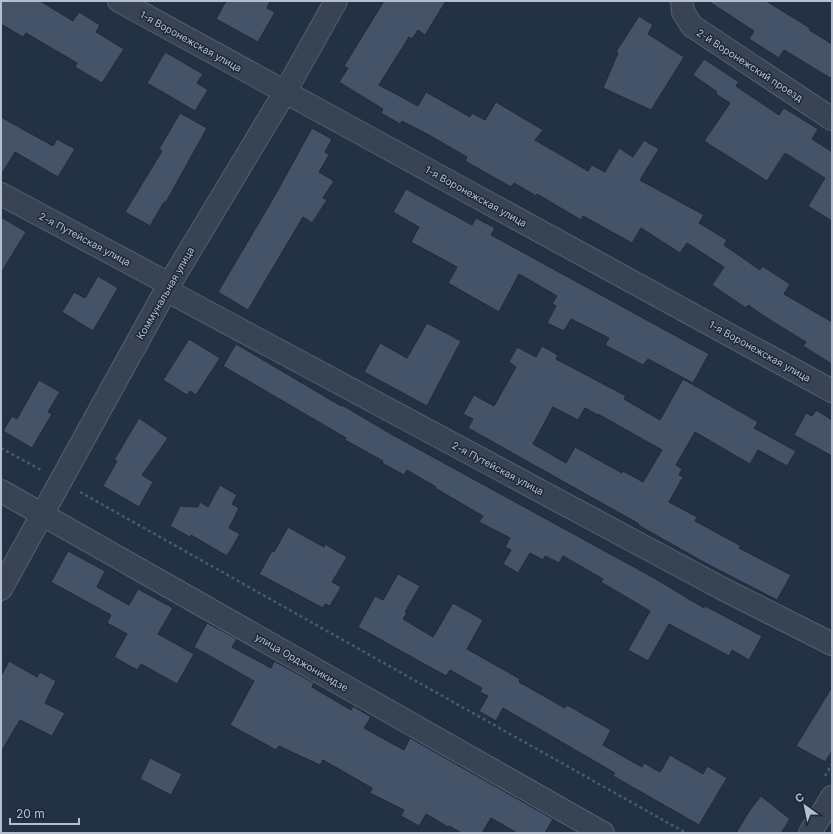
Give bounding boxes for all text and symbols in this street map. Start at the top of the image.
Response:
street label: 1-я Воронежская улица [138,8,244,74]
street label: 2-й Воронежский проезд [695,26,805,104]
street label: 1-я Воронежская улица [423,163,529,229]
street label: 2-я Путейская улица [37,210,133,268]
street label: Коммунальная улица [134,245,196,341]
street label: 1-я Воронежская улица [707,318,813,384]
street label: 2-я Путейская улица [450,439,546,497]
street label: улица Орджоникидзе [253,630,351,694]
north arrow [785,786,825,826]
text: С [792,790,807,806]
scale bar [10,800,79,826]
text: 20 m [16,806,45,821]

